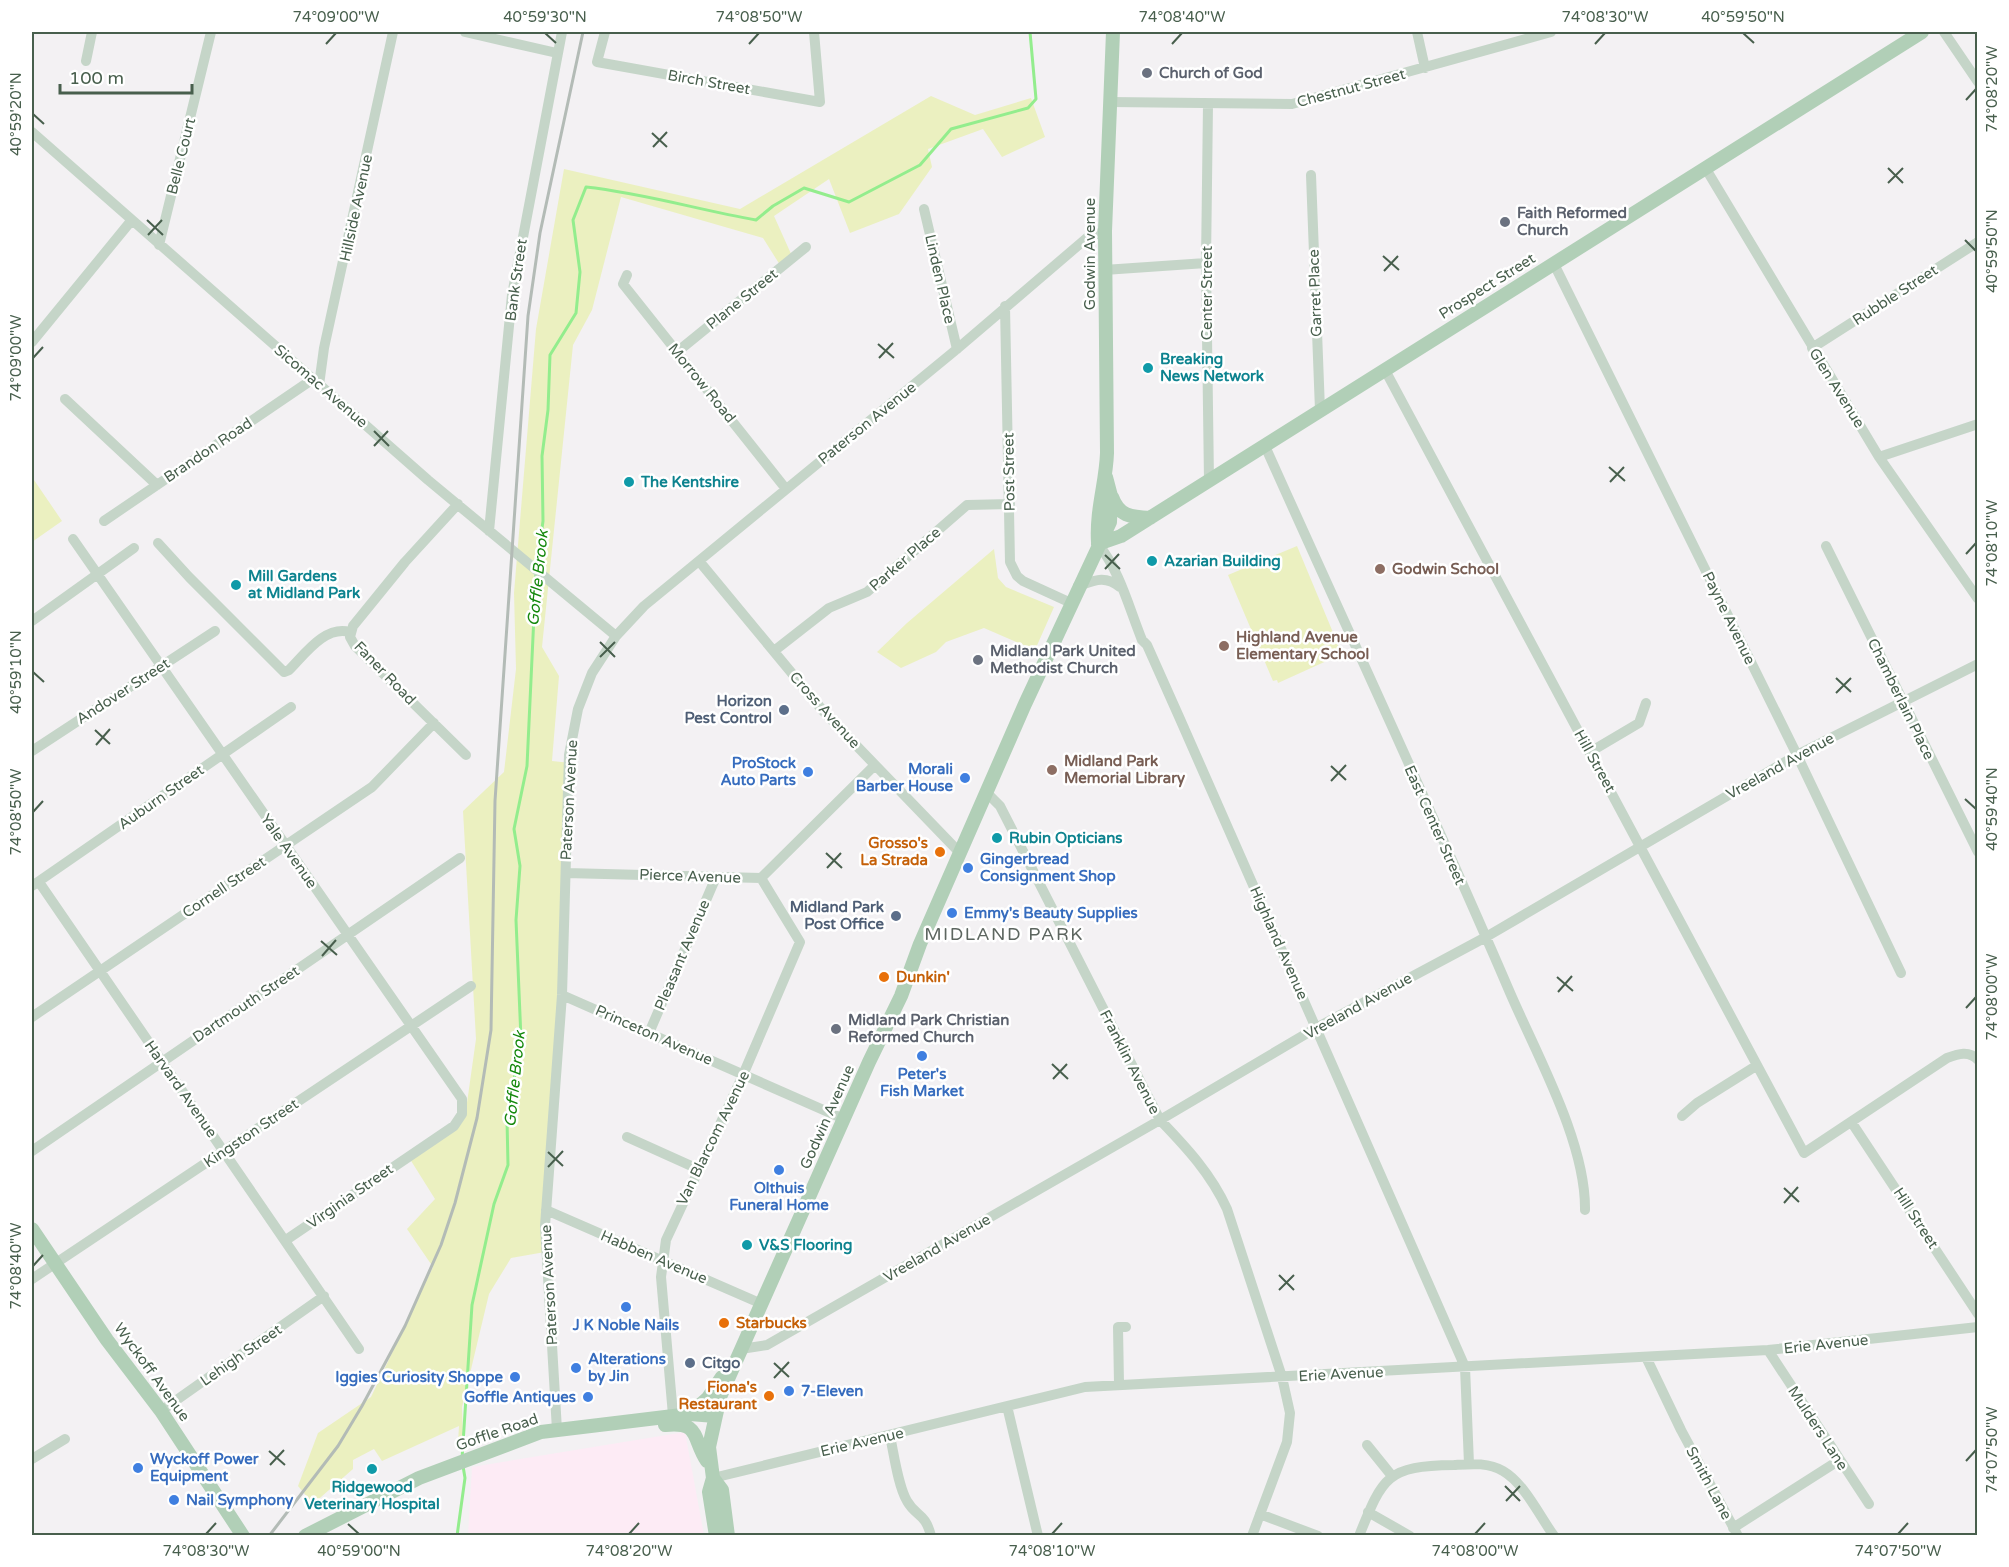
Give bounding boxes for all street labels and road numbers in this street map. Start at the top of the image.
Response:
street label: Chestnut Street [1295,65,1407,111]
street label: Birch Street [666,66,752,98]
street label: Belle Court [163,115,199,196]
street label: Hillside Avenue [336,153,376,263]
street label: Godwin Avenue [1081,198,1099,310]
street label: Linden Place [921,233,959,325]
street label: Bank Street [501,237,531,322]
street label: Center Street [1198,246,1216,340]
street label: Garret Place [1304,249,1326,337]
street label: Prospect Street [1435,249,1539,323]
street label: Rubble Street [1849,261,1941,329]
street label: Plane Street [703,265,782,333]
street label: Morrow Road [664,340,740,426]
street label: Sicomac Avenue [271,341,371,431]
street label: Glen Avenue [1805,345,1869,431]
street label: Paterson Avenue [814,378,920,468]
street label: Brandon Road [160,414,256,486]
street label: Post Street [999,432,1019,511]
street label: Parker Place [866,523,944,595]
street label: Payne Avenue [1699,569,1759,667]
street label: Chamberlain Place [1864,635,1938,763]
street label: Faner Road [350,637,420,709]
street label: Andover Street [73,654,173,728]
street label: Cross Avenue [786,668,864,752]
street label: Hill Street [1570,726,1620,796]
street label: Vreeland Avenue [1723,729,1837,803]
street label: Paterson Avenue [557,739,581,861]
street label: Auburn Street [115,761,207,833]
street label: East Center Street [1401,762,1470,888]
street label: Yale Avenue [257,810,321,892]
street label: Cornell Street [179,852,269,922]
street label: Pierce Avenue [639,865,741,887]
street label: Highland Avenue [1246,884,1312,1002]
street label: Pleasant Avenue [651,897,713,1013]
street label: Dartmouth Street [189,962,303,1046]
street label: Vreeland Avenue [1301,969,1415,1043]
street label: Princeton Avenue [593,1001,715,1069]
street label: Franklin Avenue [1096,1007,1164,1117]
street label: Harvard Avenue [141,1037,221,1141]
street label: Godwin Avenue [796,1062,858,1172]
street label: Van Blarcom Avenue [673,1068,753,1208]
street label: Kingston Street [200,1095,302,1171]
street label: Virginia Street [304,1160,397,1232]
street label: Hill Street [1890,1184,1943,1252]
street label: Vreeland Avenue [880,1210,994,1286]
street label: Paterson Avenue [537,1224,561,1346]
street label: Habben Avenue [598,1226,710,1288]
street label: Wyckoff Avenue [110,1319,194,1425]
street label: Lehigh Street [197,1320,285,1390]
street label: Erie Avenue [1783,1331,1869,1357]
street label: Erie Avenue [1298,1363,1384,1385]
street label: Mulders Lane [1784,1383,1852,1473]
street label: Goffle Road [453,1410,541,1454]
street label: Erie Avenue [819,1424,905,1460]
street label: Smith Lane [1682,1443,1736,1523]

